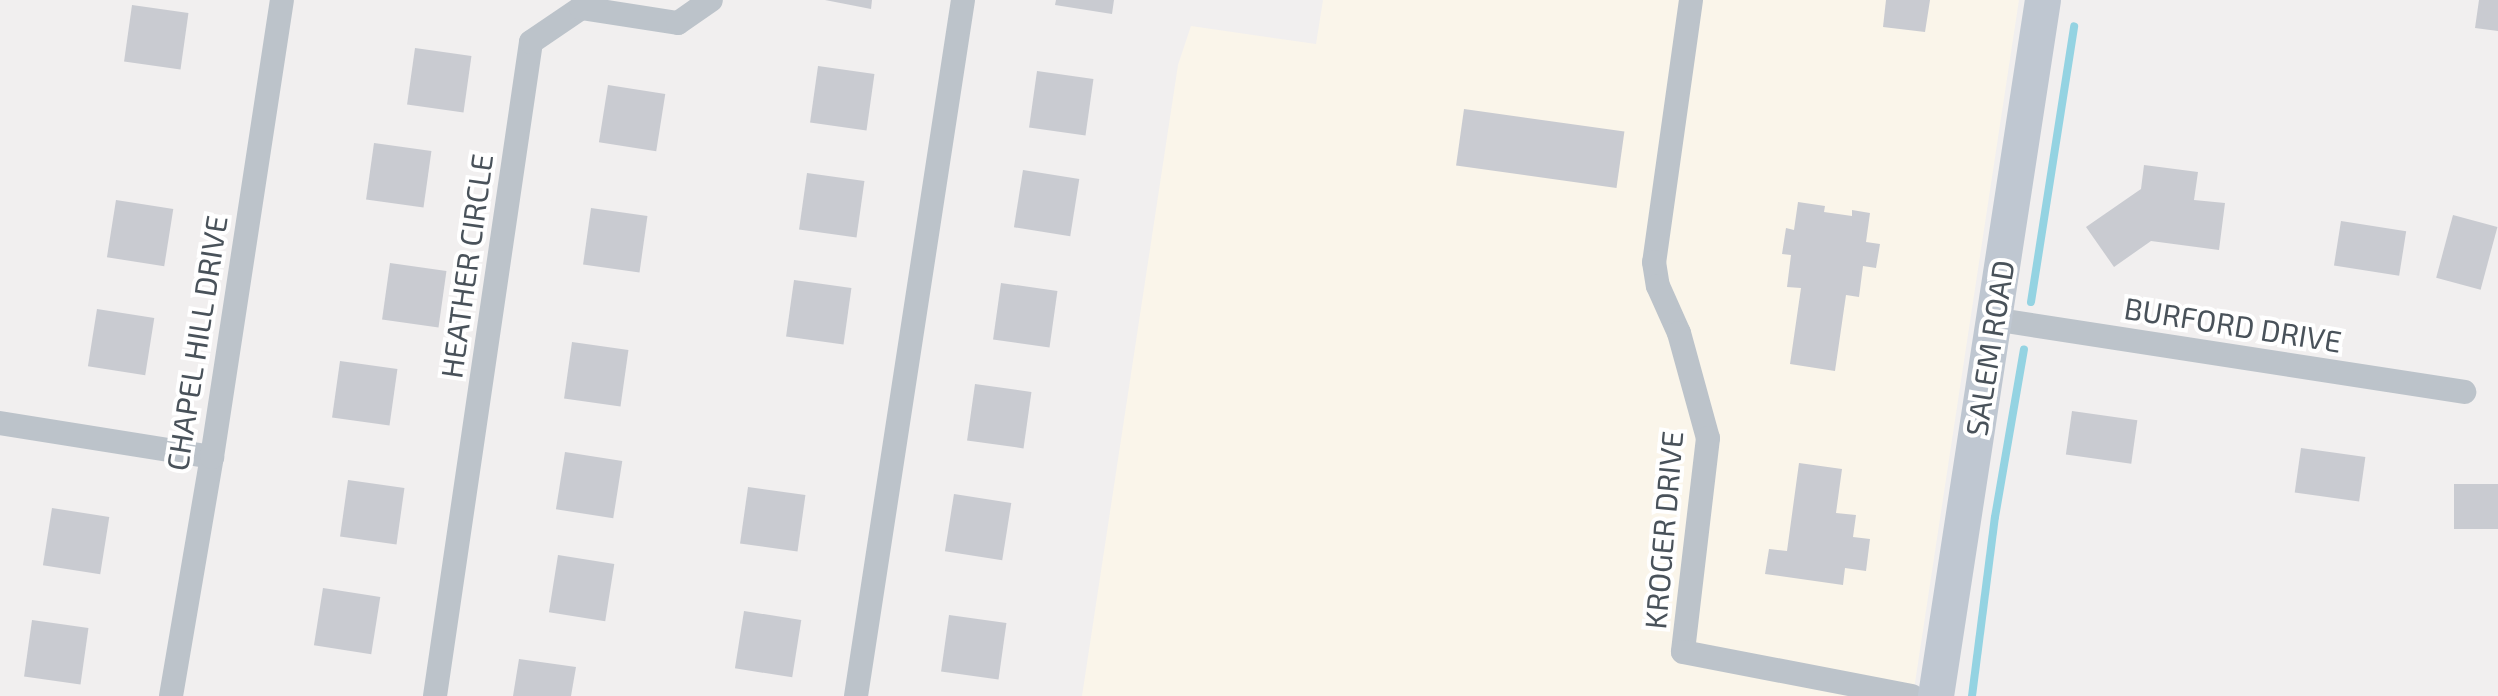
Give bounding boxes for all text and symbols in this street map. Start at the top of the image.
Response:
street label: HEATHER CIRCLE [432,152,500,380]
street label: CHAPEL HILL DRIVE [158,212,234,474]
street label: SALEM ROAD [1957,257,2021,439]
street label: BURFORD DRIVE [2122,289,2344,359]
street label: KROGER DRIVE [1636,430,1690,630]

